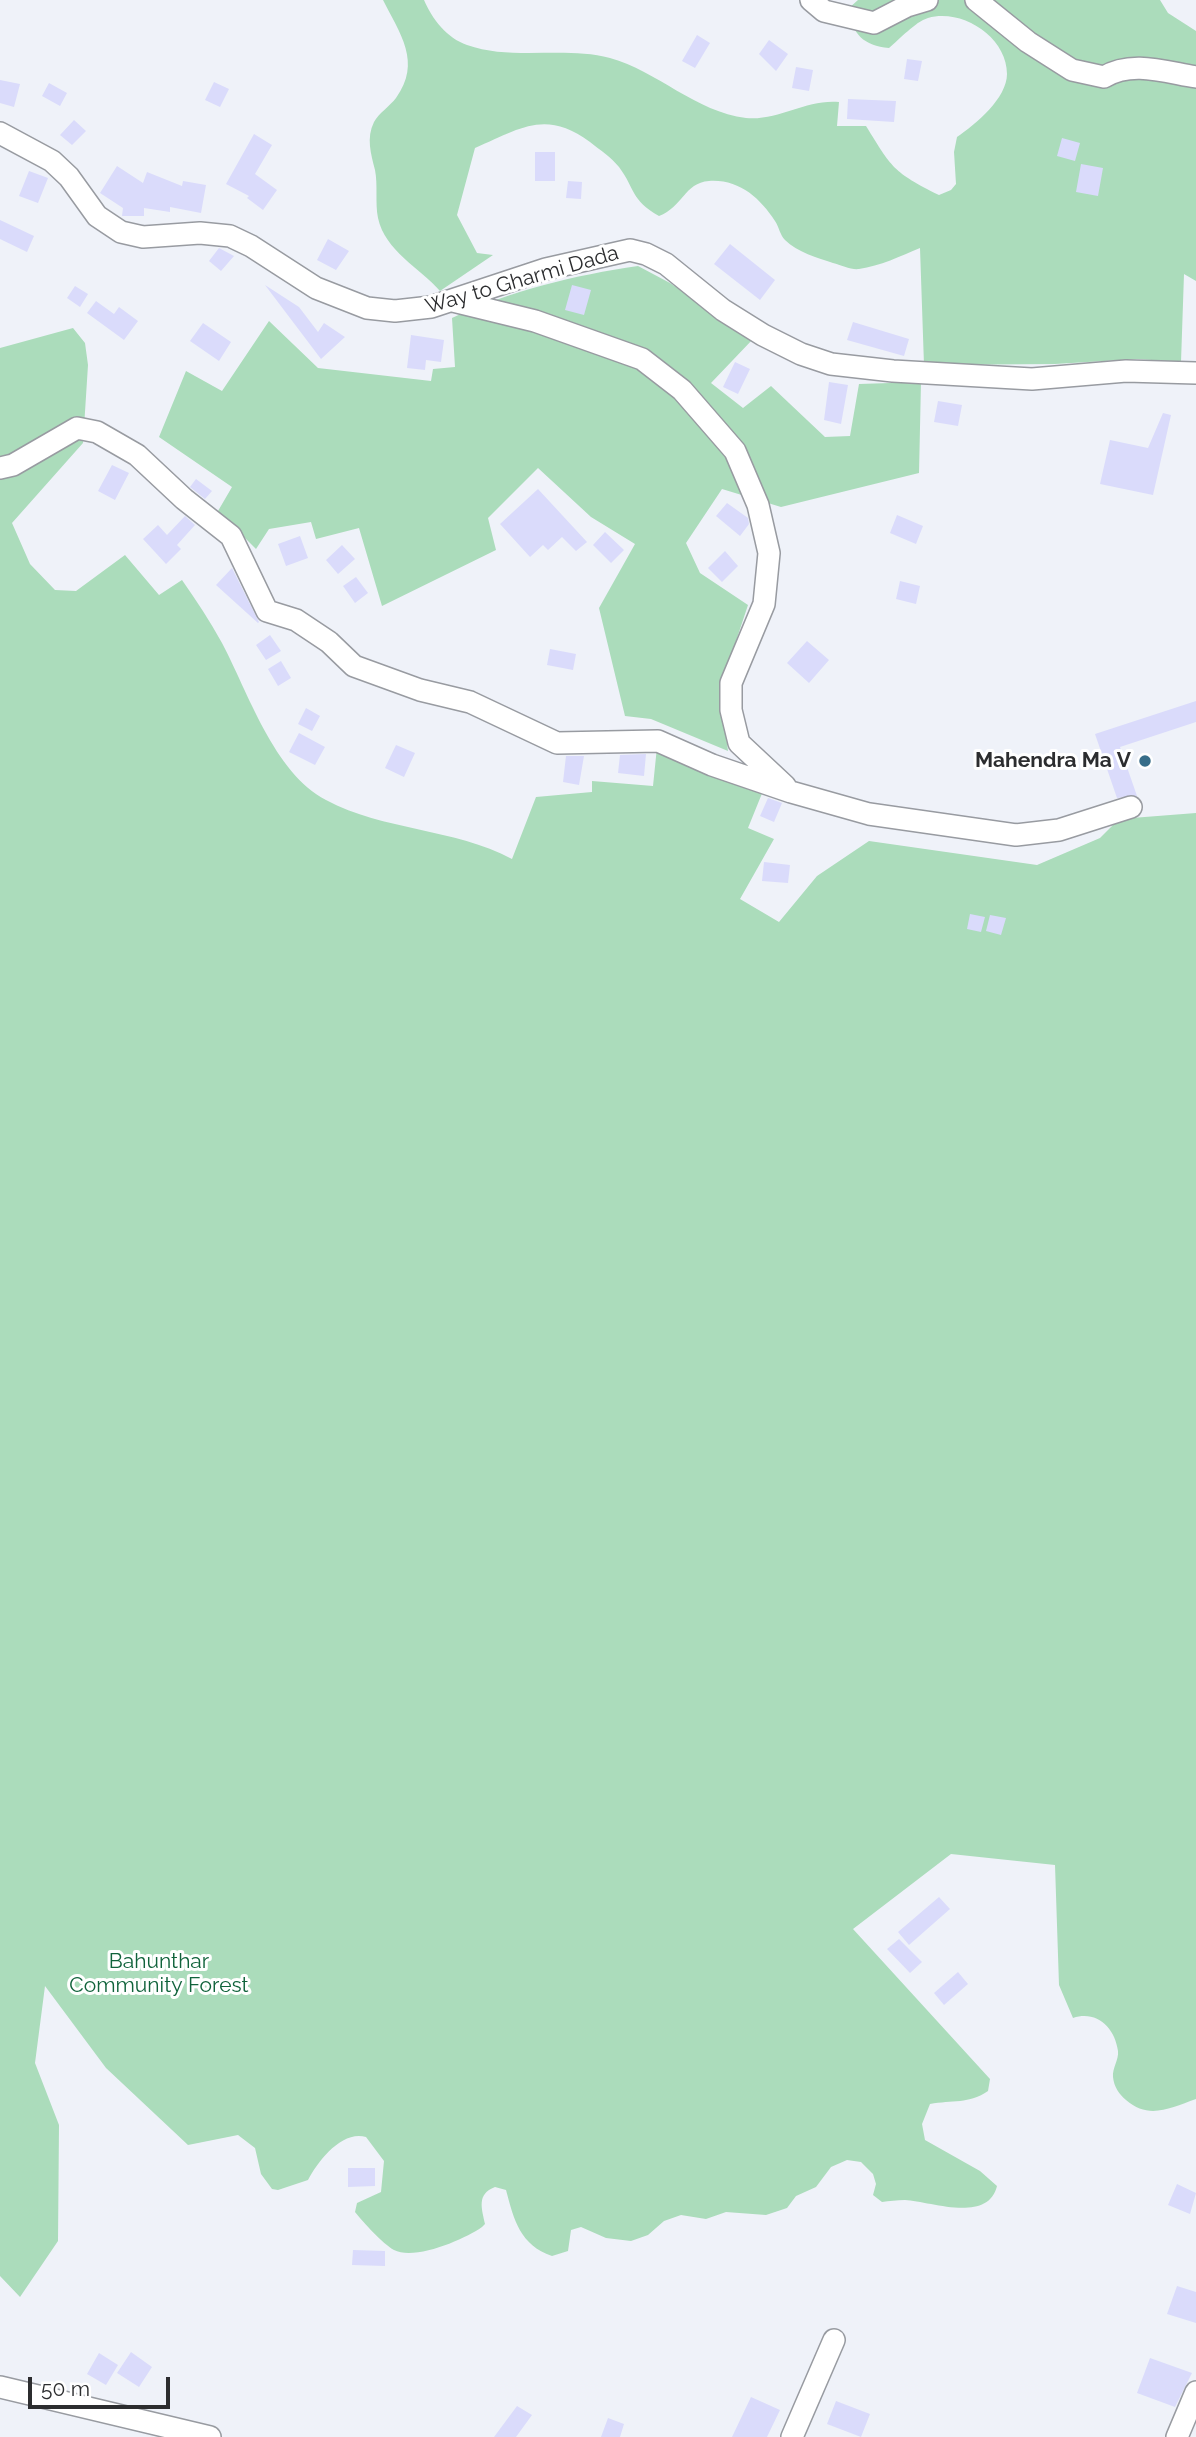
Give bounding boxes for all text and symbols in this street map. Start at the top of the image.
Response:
street label: Way to Gharmi Dada [423,240,621,320]
place label: Mahendra Ma V [975,748,1131,774]
marker: Mahendra Ma V [1137,753,1153,769]
park label: Bahunthar Community Forest [69,1949,249,1999]
scale bar [32,2364,173,2408]
text: 50 m [41,2376,90,2401]

